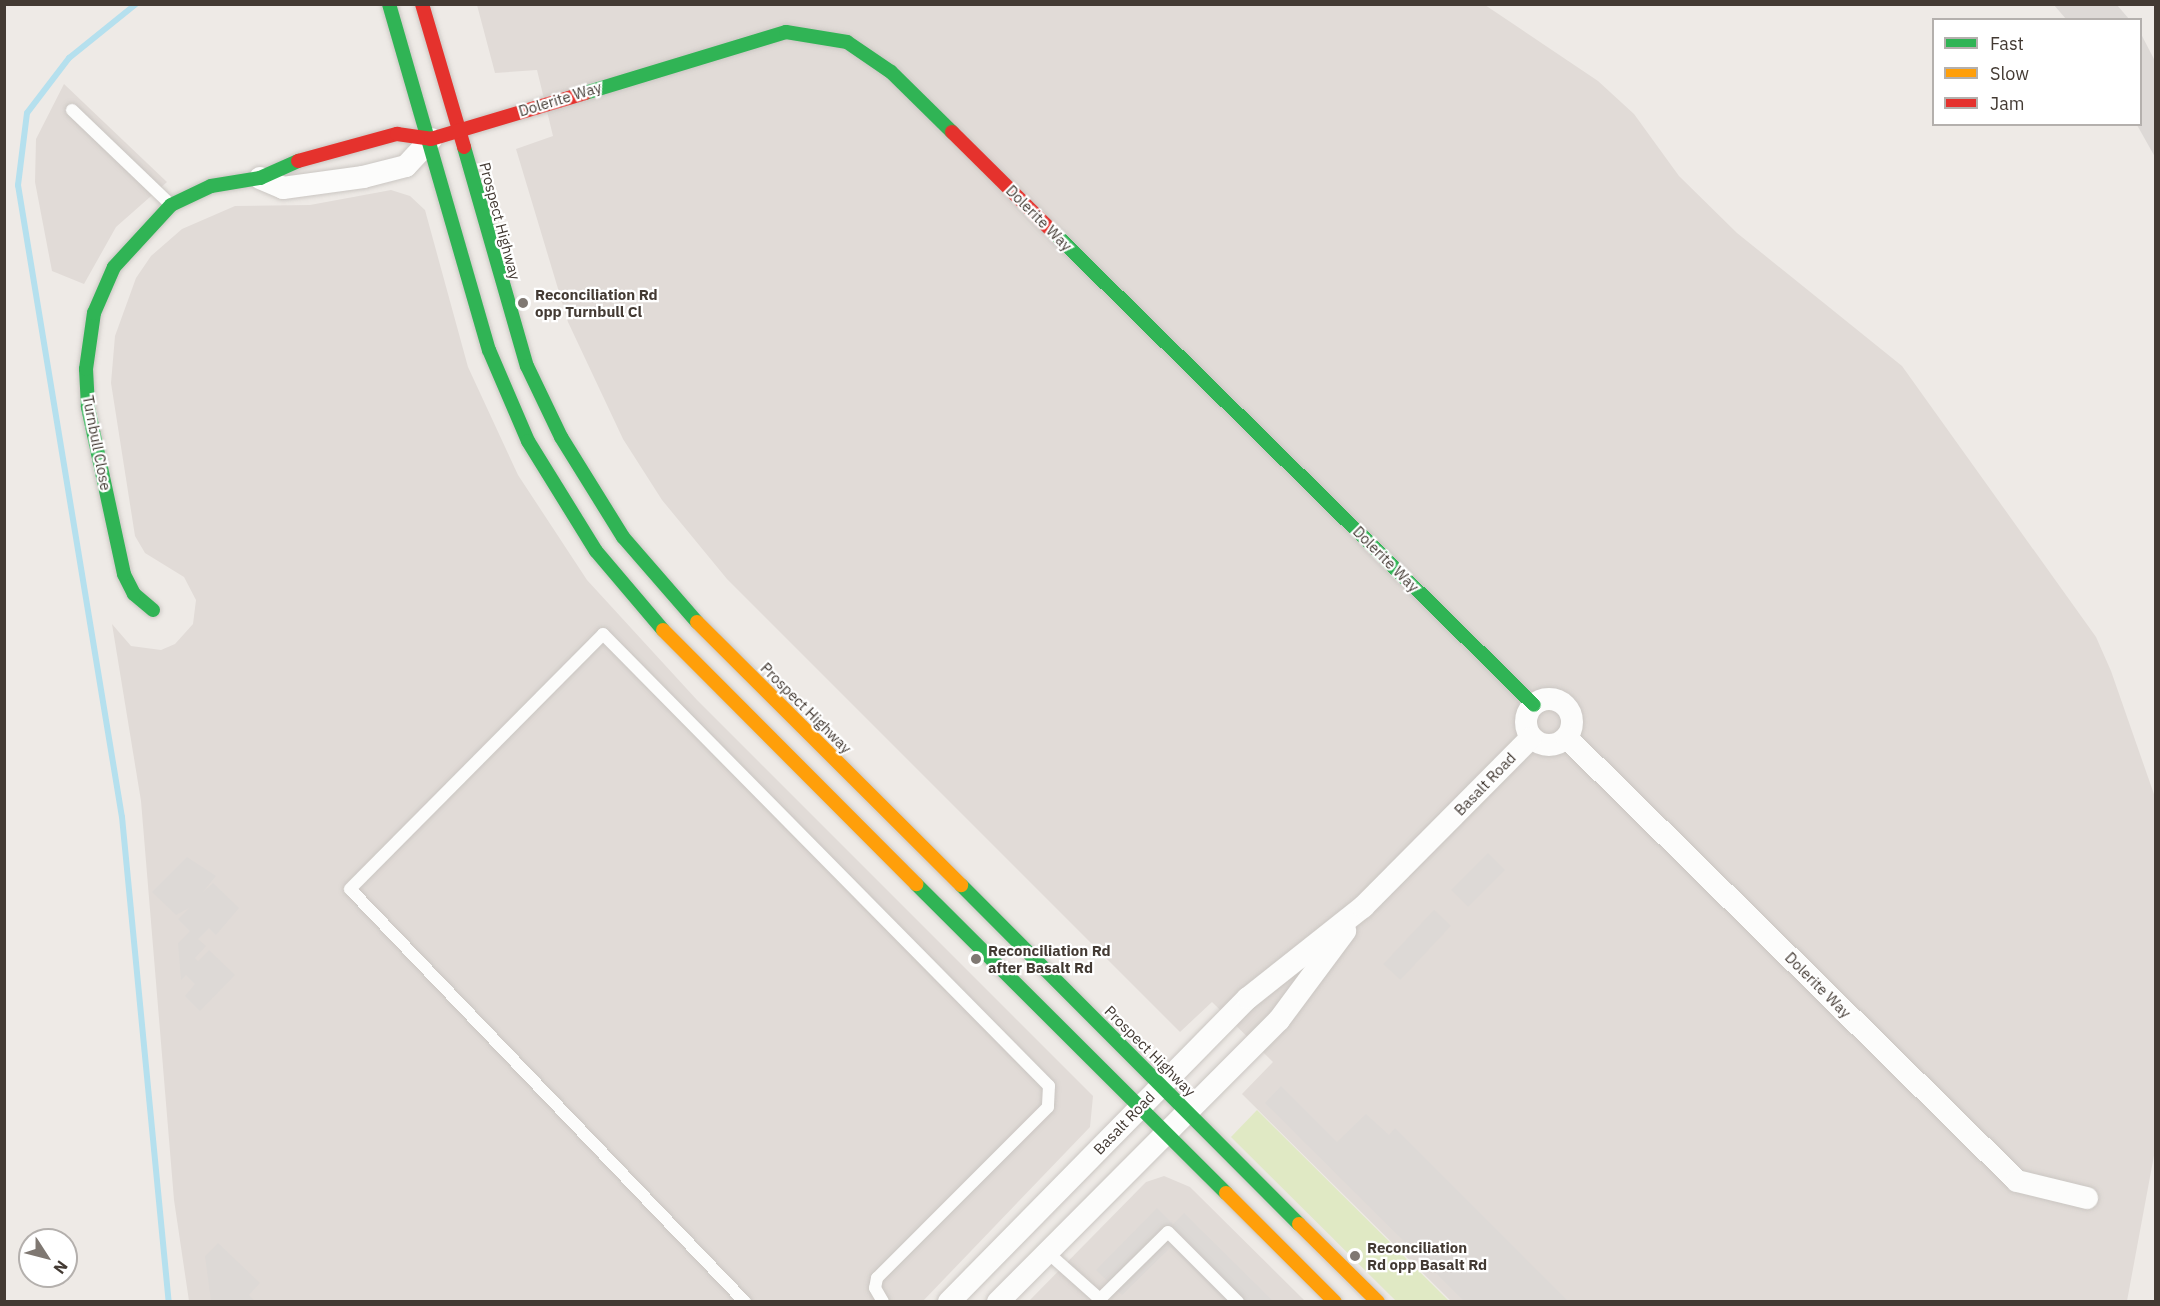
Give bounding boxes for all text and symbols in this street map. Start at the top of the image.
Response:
legend [1932,18,2142,126]
text: Fast [1990,32,2024,55]
text: Slow [1990,62,2029,85]
street label: Dolerite Way [516,78,604,120]
text: Jam [1990,92,2025,115]
street label: Prospect Highway [476,160,524,282]
street label: Dolerite Way [1002,181,1076,255]
place label: Reconciliation Rd opp Turnbull Cl [535,285,658,320]
marker: Reconciliation Rd opp Turnbull Cl [516,296,530,310]
street label: Turnbull Close [79,394,115,492]
street label: Dolerite Way [1349,522,1423,596]
street label: Prospect Highway [757,659,855,757]
street label: Basalt Road [1451,749,1519,819]
place label: Reconciliation Rd after Basalt Rd [988,941,1111,976]
street label: Dolerite Way [1781,948,1855,1022]
marker: Reconciliation Rd after Basalt Rd [969,952,983,966]
street label: Prospect Highway [1101,1002,1199,1100]
street label: Basalt Road [1090,1088,1158,1158]
north arrow [18,1228,78,1288]
place label: Reconciliation Rd opp Basalt Rd [1367,1238,1487,1273]
marker: Reconciliation Rd opp Basalt Rd [1348,1249,1362,1263]
text: N [49,1257,72,1278]

